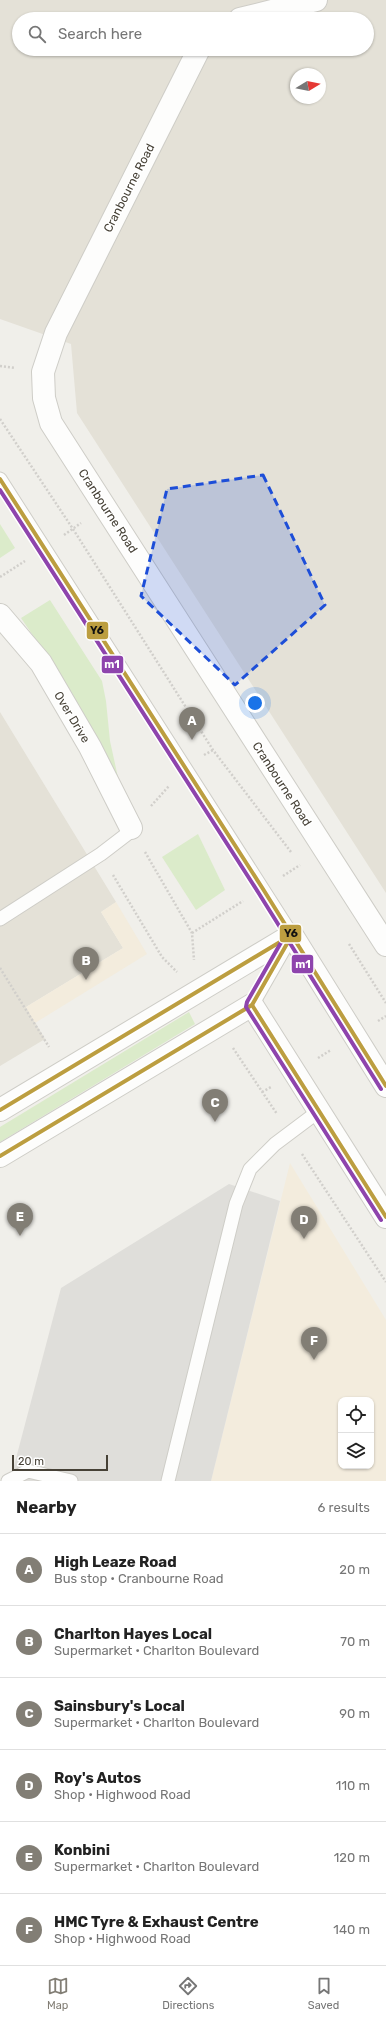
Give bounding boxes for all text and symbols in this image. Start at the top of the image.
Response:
search box [12,12,374,56]
icon: search [26,23,48,45]
text: Search here [58,25,142,43]
north arrow [290,68,326,104]
street label: Cranbourne Road [101,141,157,235]
street label: Cranbourne Road [76,466,140,556]
line badge: Y6 [86,621,109,640]
text: Y6 [90,624,104,637]
line badge: m1 [101,655,124,674]
text: m1 [104,658,120,671]
street label: Over Drive [51,689,93,745]
your location [245,693,265,713]
pin: A [179,707,205,740]
street label: Cranbourne Road [250,739,314,829]
line badge: Y6 [279,924,302,943]
text: Y6 [284,927,298,940]
pin: B [73,947,99,980]
line badge: m1 [291,954,314,974]
text: m1 [295,958,311,971]
pin: C [202,1089,228,1122]
pin: E [7,1203,33,1236]
pin: D [291,1206,317,1239]
pin: F [301,1327,327,1360]
map controls [338,1397,374,1469]
button: locate [338,1397,374,1433]
button: layers [338,1433,374,1469]
scale bar [12,1453,108,1472]
text: 20 m [18,1455,44,1468]
text: Nearby [16,1497,77,1517]
text: 6 results [318,1500,370,1515]
text: High Leaze Road [54,1553,177,1571]
text: A [24,1562,34,1577]
text: 20 m [339,1562,370,1577]
text: Bus stop · Cranbourne Road [54,1571,224,1586]
text: Charlton Hayes Local [54,1625,212,1643]
text: B [24,1634,34,1649]
text: 70 m [340,1634,370,1649]
text: Supermarket · Charlton Boulevard [54,1643,259,1658]
text: Sainsbury's Local [54,1697,185,1715]
text: C [24,1706,34,1721]
text: 90 m [339,1706,370,1721]
text: Supermarket · Charlton Boulevard [54,1715,259,1730]
text: Roy's Autos [54,1769,141,1787]
text: D [24,1778,34,1793]
text: 110 m [336,1778,370,1793]
text: Shop · Highwood Road [54,1787,191,1802]
text: Konbini [54,1841,110,1859]
text: E [25,1850,33,1865]
text: 120 m [334,1850,370,1865]
text: Supermarket · Charlton Boulevard [54,1859,259,1874]
text: HMC Tyre & Exhaust Centre [54,1913,259,1931]
text: F [25,1922,33,1937]
text: 140 m [333,1922,370,1937]
text: Shop · Highwood Road [54,1931,191,1946]
tab: Map [47,1975,69,2012]
tab: Directions [162,1975,214,2012]
tab: Saved [308,1975,339,2012]

